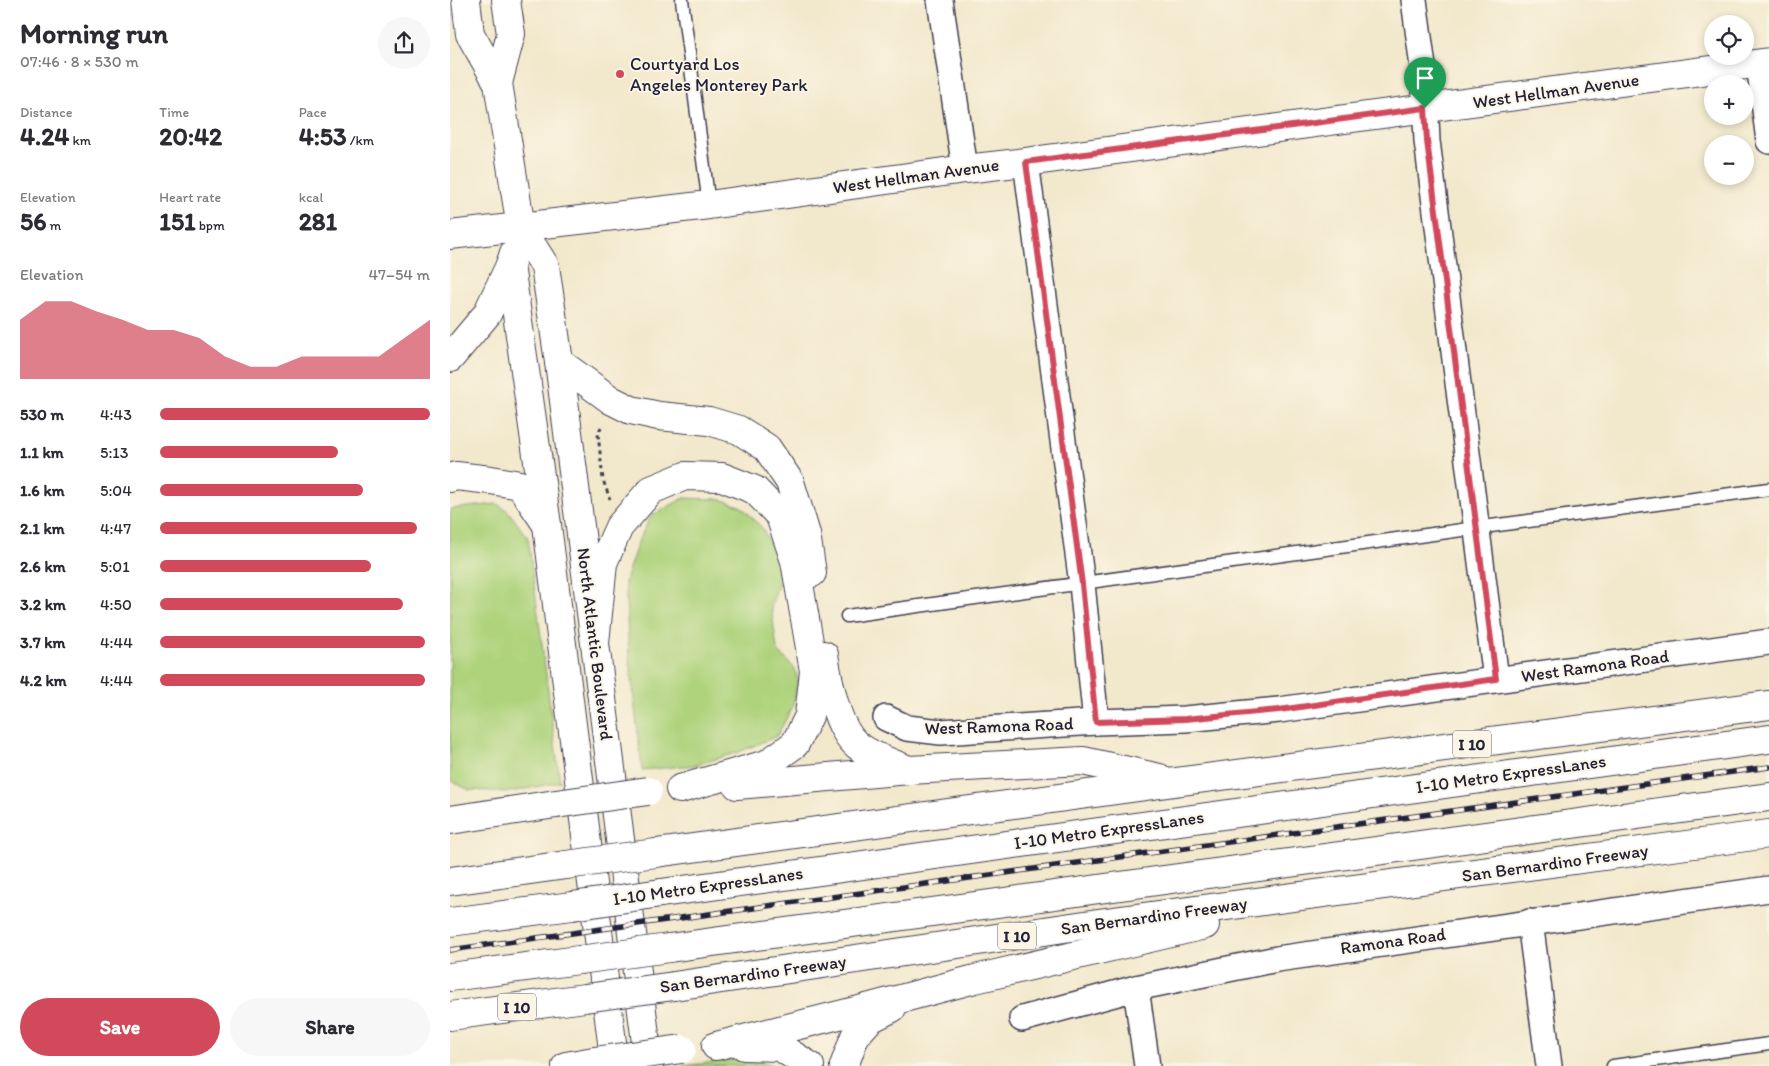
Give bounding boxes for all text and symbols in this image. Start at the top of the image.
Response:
map controls [1704,15,1754,185]
button: locate [1704,15,1754,65]
text: Morning run [20,16,168,50]
button: share [378,17,430,69]
text: 07:46 · 8 × 530 m [20,52,139,71]
place label: Courtyard Los Angeles Monterey Park [630,53,808,96]
pin [1404,57,1446,108]
icon: arrive [1411,64,1439,92]
marker: Courtyard Los Angeles Monterey Park [614,68,626,80]
street label: West Hellman Avenue [1471,68,1641,114]
button: + [1704,75,1754,125]
text: Distance [20,104,72,121]
text: Time [159,104,189,121]
text: Pace [299,104,327,121]
text: 4.24 [20,121,69,151]
text: 20:42 [159,121,222,151]
text: 4:53 [299,121,347,151]
text: km [69,132,91,149]
text: /km [347,132,374,149]
button: − [1704,135,1754,185]
street label: West Hellman Avenue [831,153,1001,199]
text: Elevation [20,189,76,206]
text: Heart rate [159,189,221,206]
text: kcal [299,189,324,206]
text: 56 [20,206,46,236]
text: 151 [159,206,196,236]
text: 281 [299,206,337,236]
text: m [46,217,61,234]
text: bpm [196,217,225,234]
text: Elevation [20,265,84,284]
text: 47–54 m [368,265,430,284]
text: 530 m [20,405,64,424]
text: 4:43 [100,405,132,424]
text: 1.1 km [20,443,64,462]
text: 5:13 [100,443,128,462]
text: 1.6 km [20,481,65,500]
text: 5:04 [100,481,132,500]
text: 2.1 km [20,519,65,538]
text: 4:47 [100,519,131,538]
street label: North Atlantic Boulevard [572,546,618,742]
text: 2.6 km [20,557,66,576]
text: 5:01 [100,557,130,576]
text: 3.2 km [20,595,66,614]
text: 4:50 [100,595,132,614]
text: 3.7 km [20,633,65,652]
text: 4:44 [100,633,133,652]
street label: West Ramona Road [1520,645,1671,687]
text: 4.2 km [20,671,67,690]
text: 4:44 [100,671,133,690]
street label: West Ramona Road [924,712,1074,740]
road number: I 10 [1453,731,1491,758]
street label: I-10 Metro ExpressLanes [1415,750,1607,798]
street label: I-10 Metro ExpressLanes [1013,806,1205,854]
street label: San Bernardino Freeway [1460,839,1650,887]
street label: I-10 Metro ExpressLanes [612,862,804,910]
street label: San Bernardino Freeway [1059,892,1249,940]
road number: I 10 [998,922,1036,949]
street label: Ramona Road [1339,923,1447,959]
street label: San Bernardino Freeway [658,950,848,998]
road number: I 10 [498,994,536,1020]
button: Save [20,998,220,1056]
button: Share [230,998,430,1056]

